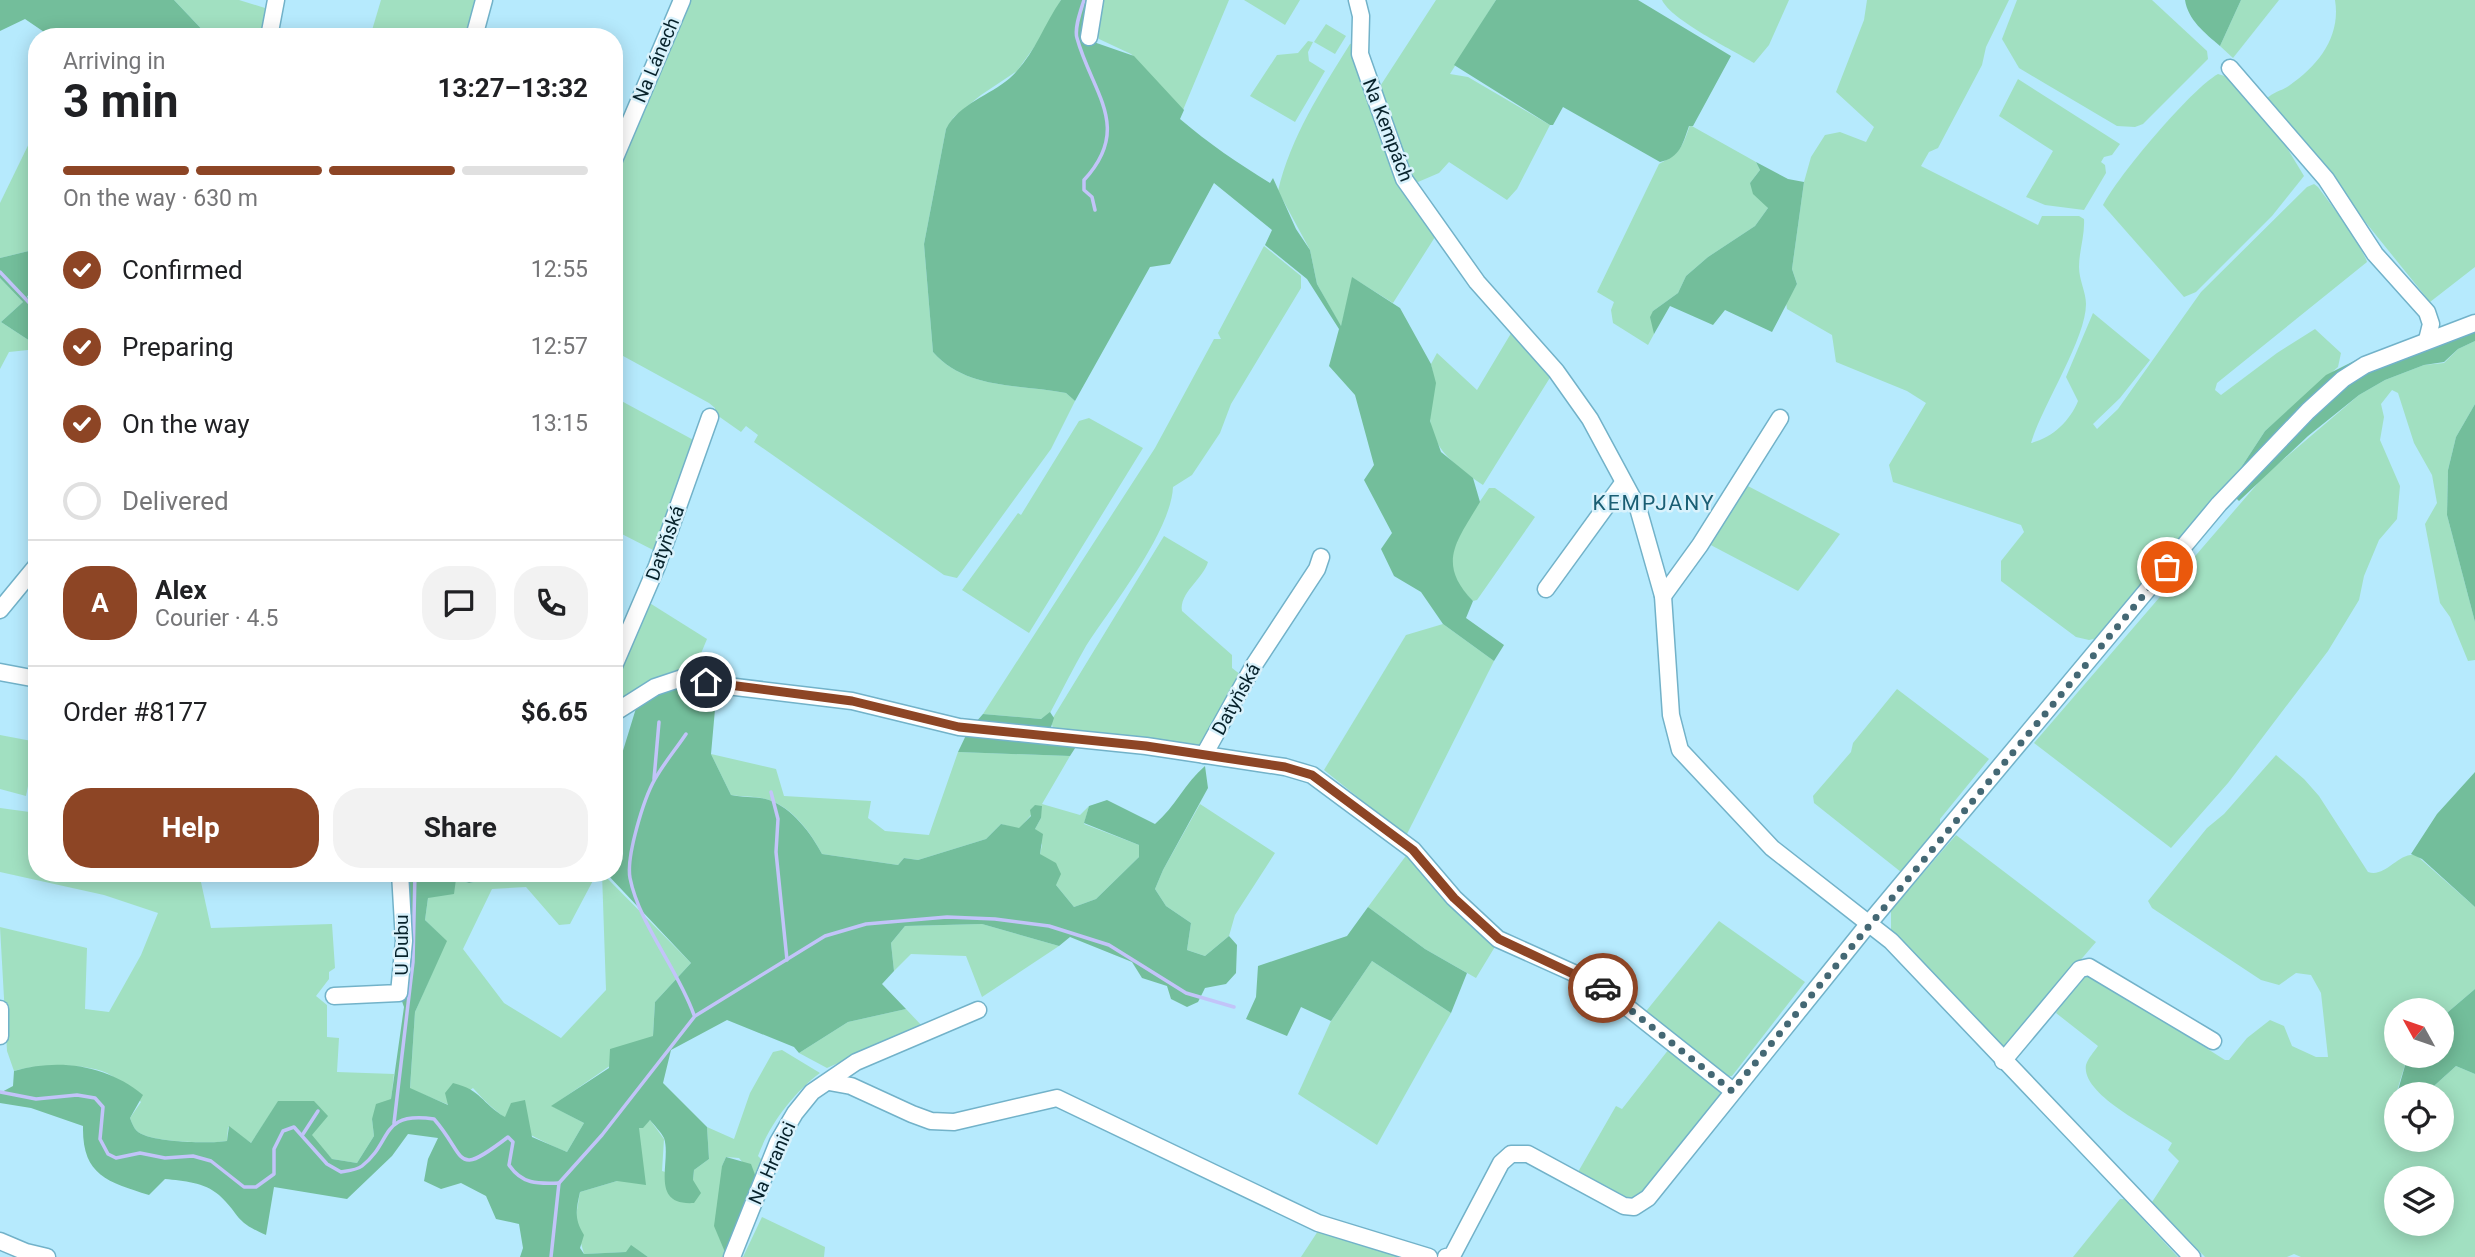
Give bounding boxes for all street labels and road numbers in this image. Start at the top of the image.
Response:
street label: Na Lánech [628,14,684,106]
street label: Na Kempách [1358,75,1418,185]
street label: Datyňská [641,502,689,584]
street label: Datyňská [1207,659,1265,739]
street label: U Dubu [390,914,413,976]
street label: Na Hranici [744,1118,800,1208]

